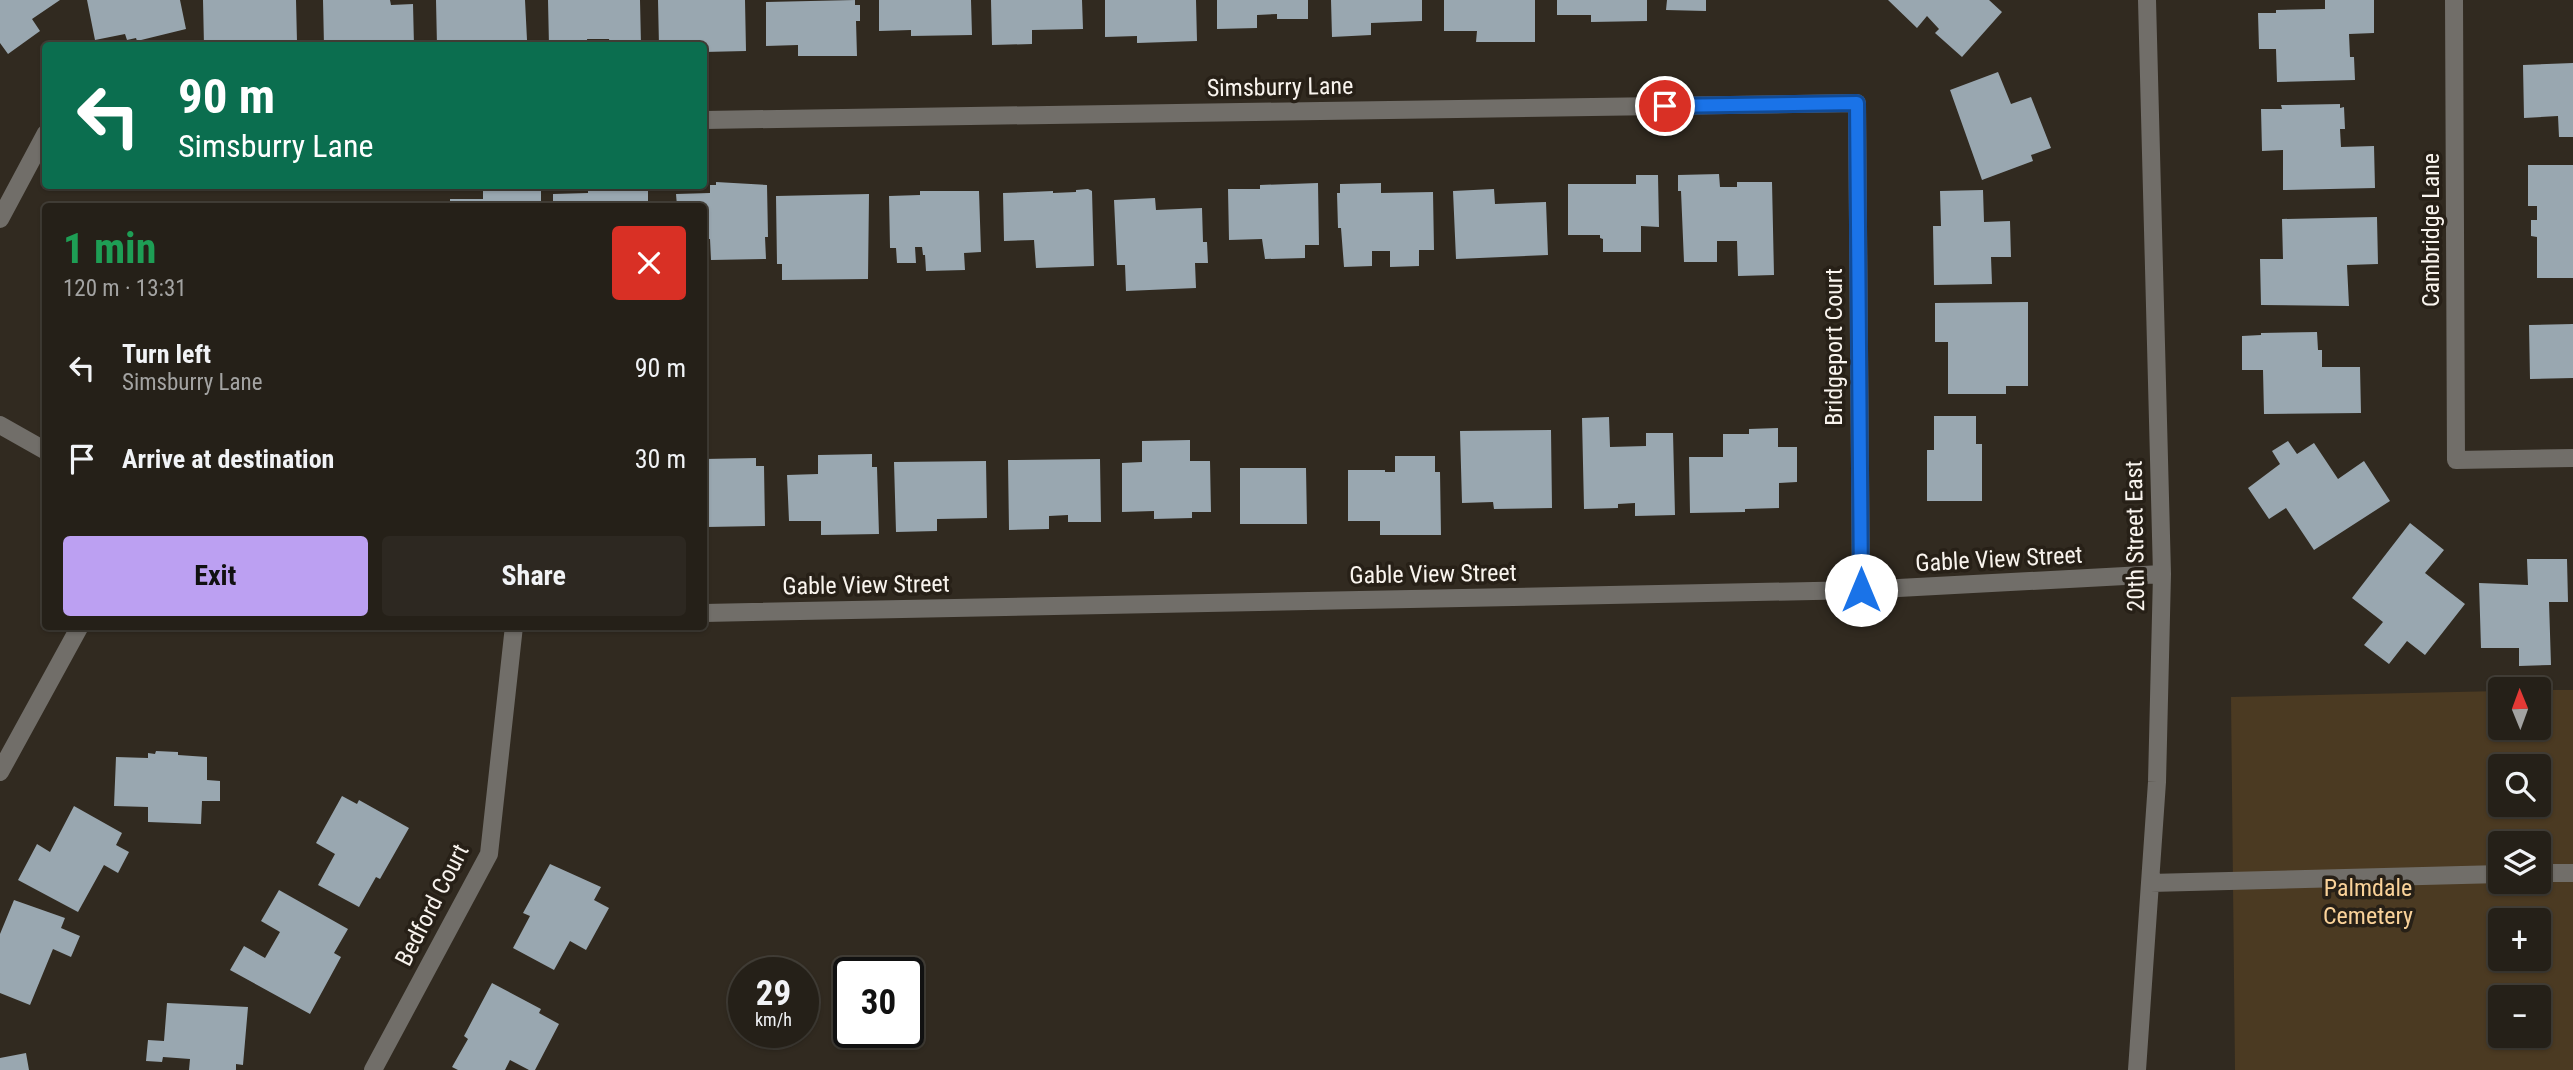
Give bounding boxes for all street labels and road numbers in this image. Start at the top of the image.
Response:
street label: Simsburry Lane [1207,72,1353,102]
street label: Cambridge Lane [2417,153,2445,307]
street label: Bridgeport Court [1820,268,1848,426]
street label: 20th Street East [2120,460,2150,612]
street label: Gable View Street [1915,541,2083,577]
street label: Gable View Street [1349,559,1517,589]
street label: Gable View Street [782,570,950,600]
street label: Bedford Court [389,840,475,970]

